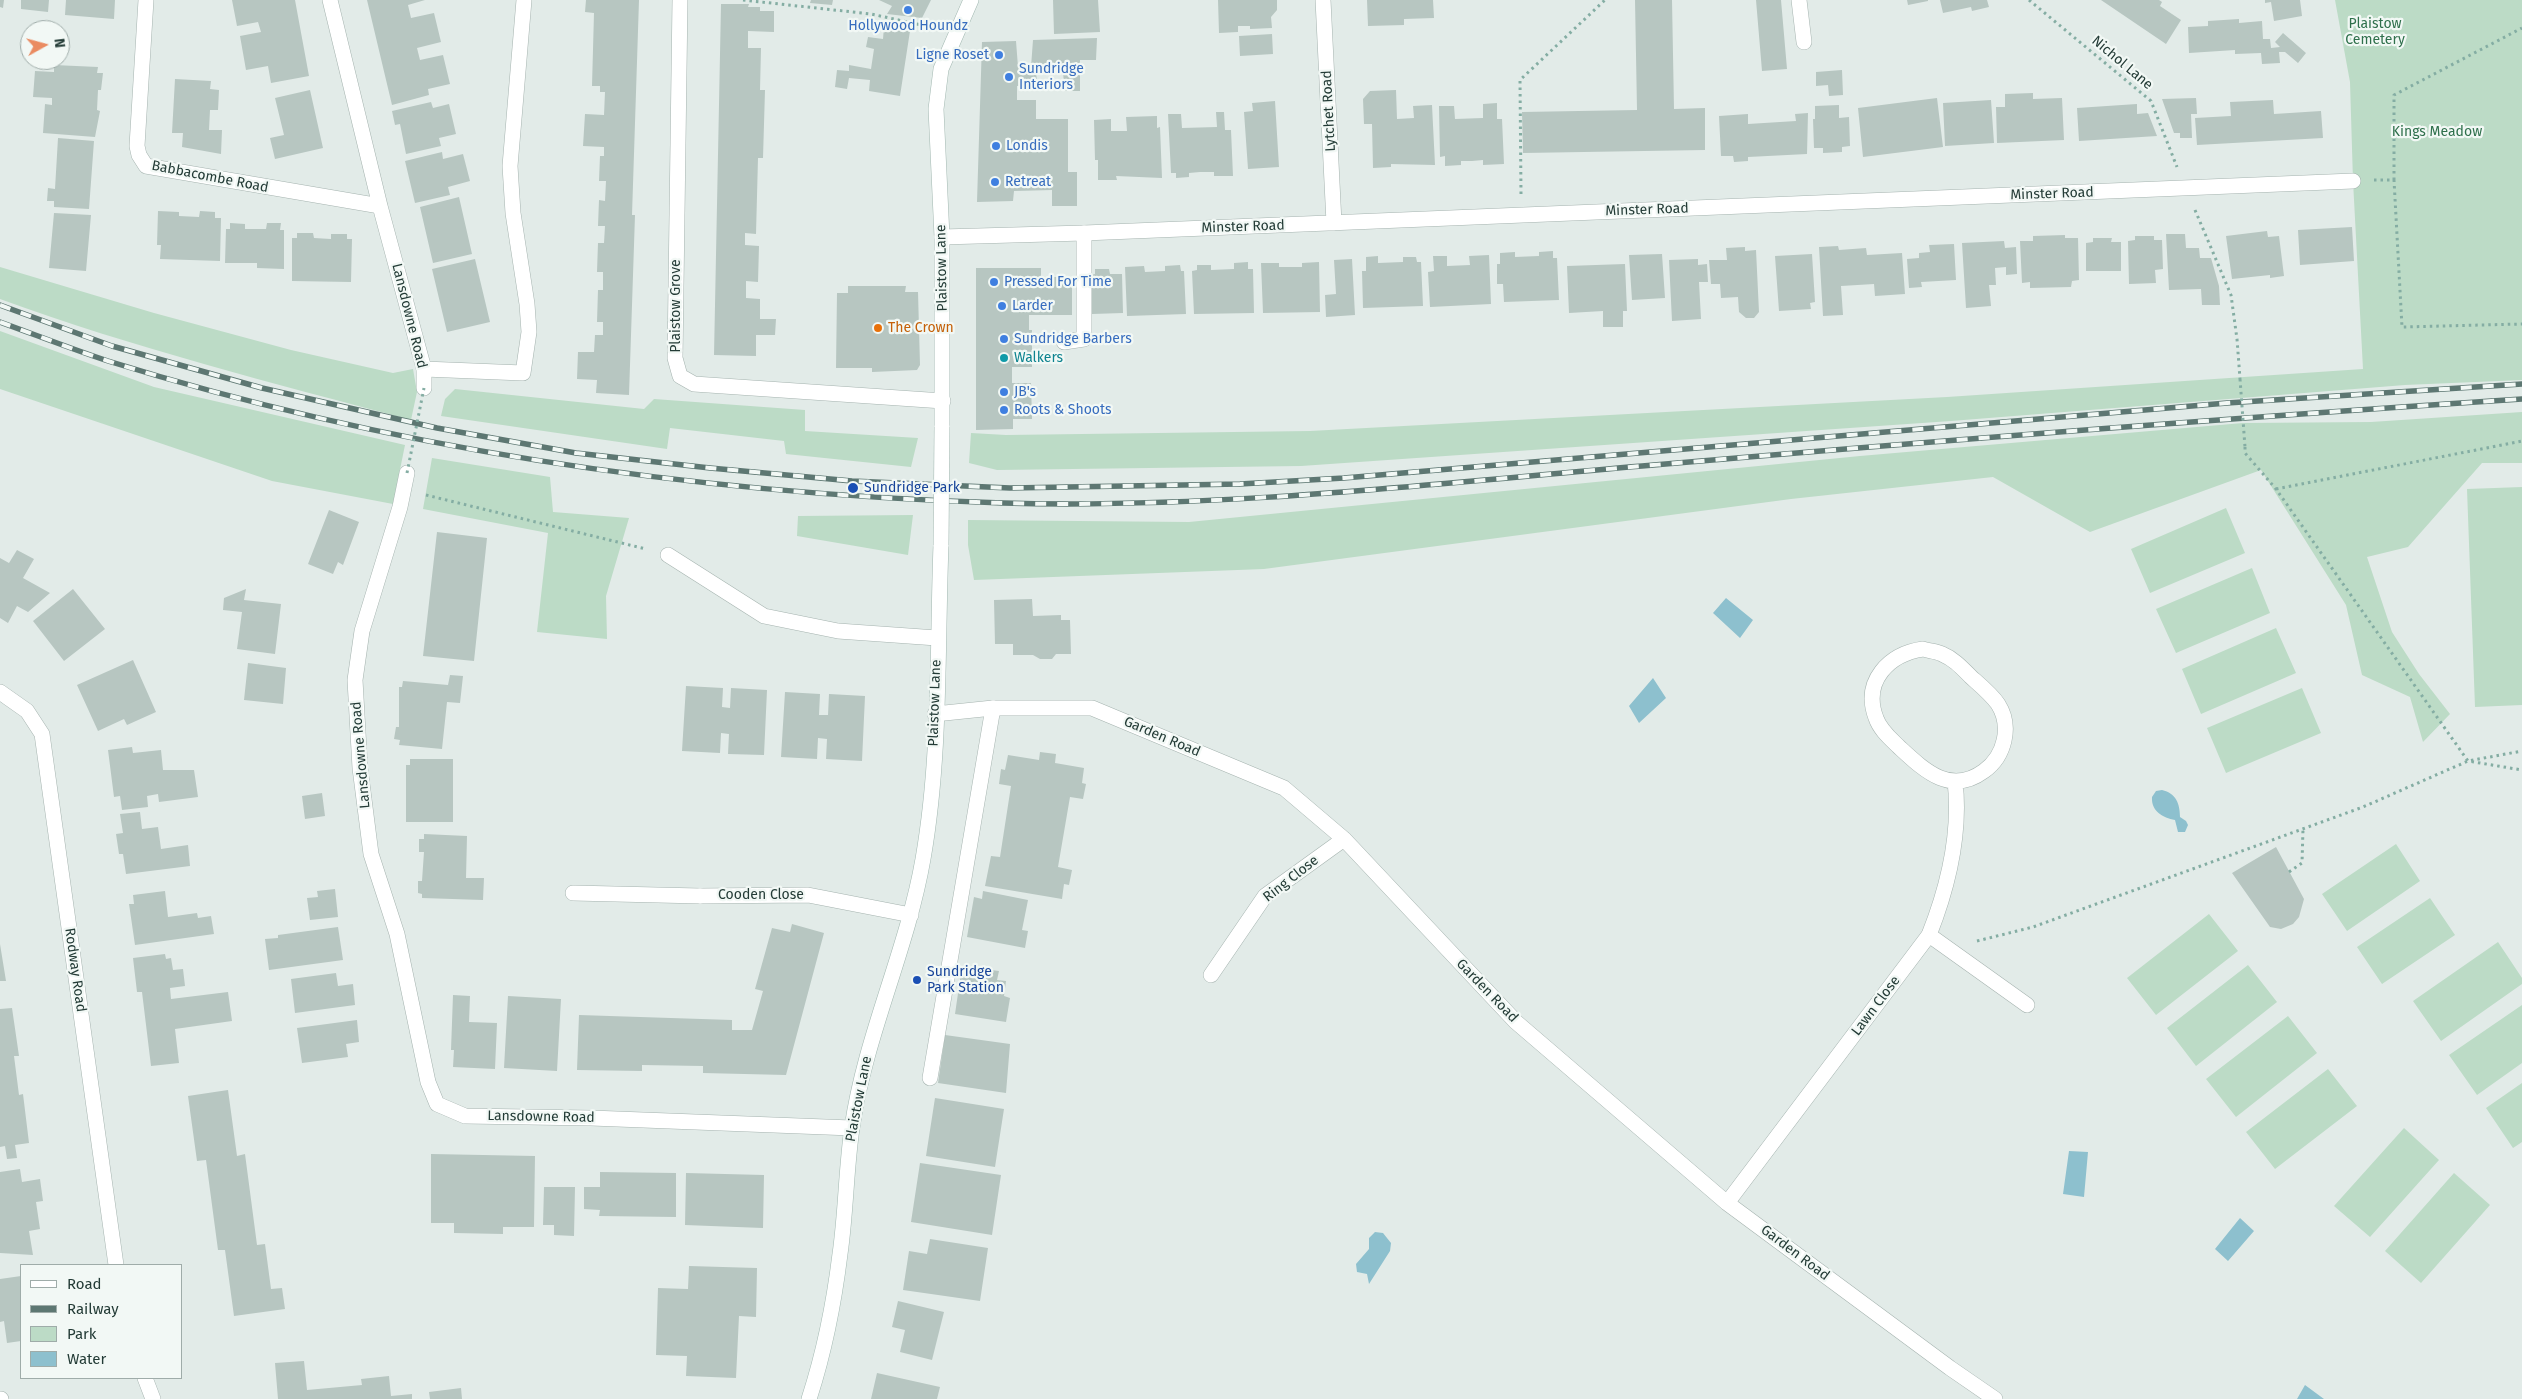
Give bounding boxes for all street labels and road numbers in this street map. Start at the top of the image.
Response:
street label: Nichol Lane [2088,33,2156,93]
street label: Lytchet Road [1318,70,1340,152]
street label: Babbacombe Road [150,157,270,197]
street label: Minster Road [2010,184,2094,204]
street label: Minster Road [1605,200,1689,220]
street label: Minster Road [1201,217,1285,237]
street label: Plaistow Lane [933,224,951,312]
street label: Plaistow Grove [668,259,684,353]
street label: Lansdowne Road [388,262,430,370]
street label: Plaistow Lane [925,659,945,747]
street label: Lansdowne Road [348,701,374,809]
street label: Garden Road [1121,713,1203,761]
street label: Ring Close [1260,852,1322,906]
street label: Cooden Close [718,887,804,903]
street label: Rodway Road [61,927,89,1013]
street label: Garden Road [1453,956,1521,1026]
street label: Lawn Close [1848,973,1904,1039]
street label: Plaistow Lane [842,1055,876,1143]
street label: Lansdowne Road [487,1108,595,1126]
street label: Garden Road [1757,1222,1833,1284]

